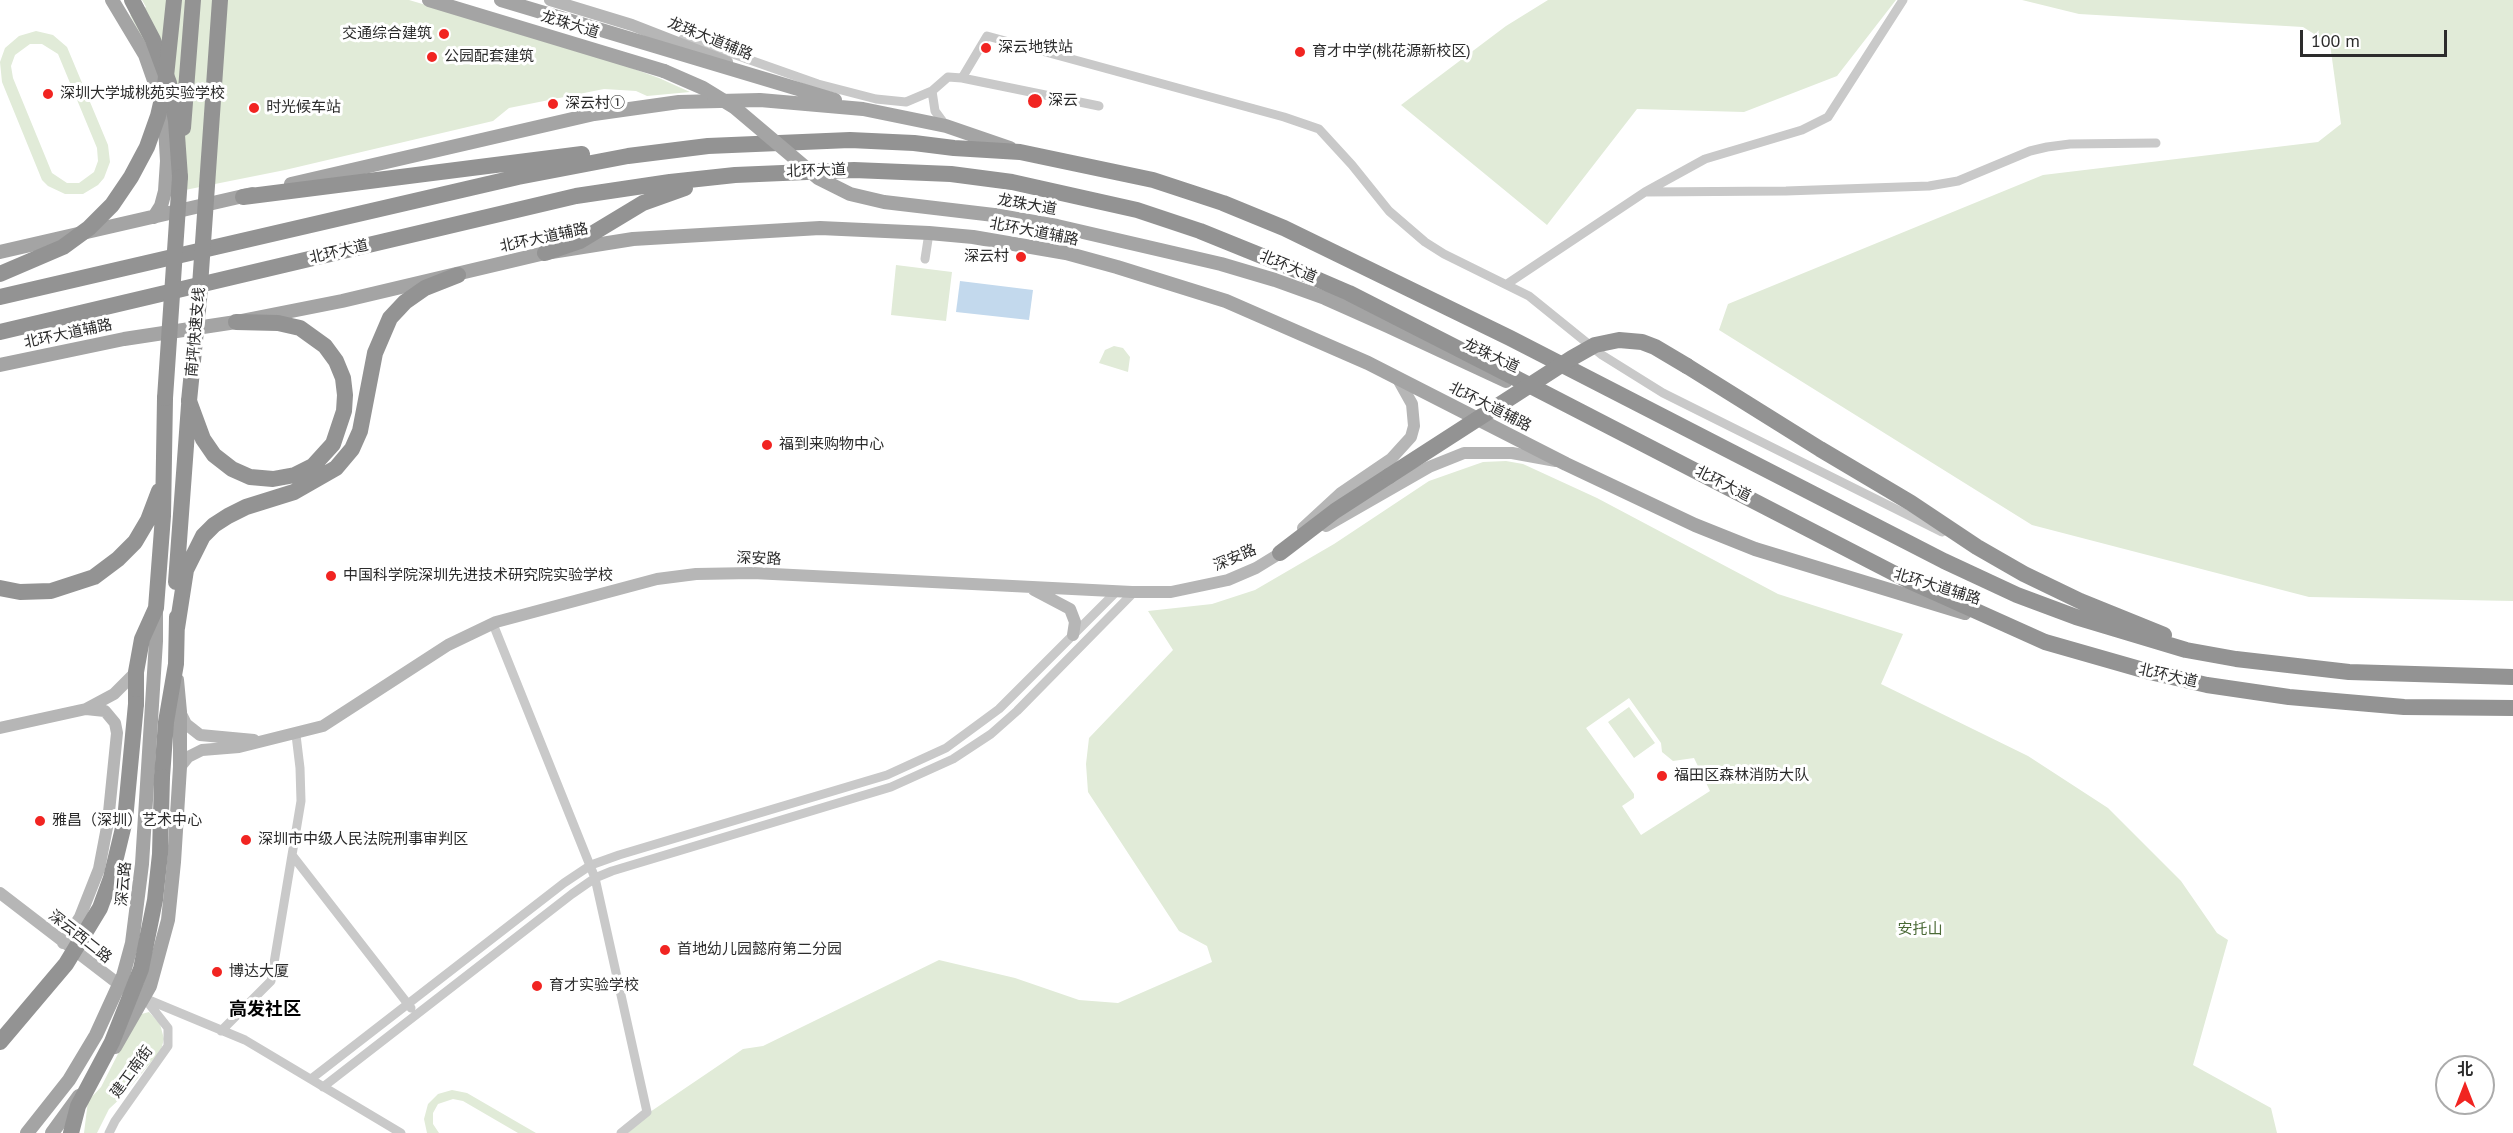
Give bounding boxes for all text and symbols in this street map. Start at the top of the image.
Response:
street label: 龙珠大道 [539,8,601,42]
street label: 龙珠大道辅路 [665,14,755,64]
scale bar [2303,18,2450,56]
place label: 交通综合建筑 [342,25,432,43]
marker: 交通综合建筑 [437,27,451,41]
text: 100 m [2311,29,2360,52]
place label: 深云地铁站 [998,39,1073,57]
marker: 深云地铁站 [979,41,993,55]
place label: 育才中学(桃花源新校区) [1312,43,1470,61]
marker: 育才中学(桃花源新校区) [1293,45,1307,59]
place label: 公园配套建筑 [444,48,534,66]
marker: 公园配套建筑 [425,50,439,64]
place label: 深圳大学城桃苑实验学校 [60,85,225,103]
marker: 深圳大学城桃苑实验学校 [41,87,55,101]
marker: 深云 [1026,92,1044,110]
place label: 深云 [1048,92,1078,110]
place label: 深云村① [565,95,625,113]
marker: 深云村① [546,97,560,111]
place label: 时光候车站 [266,99,341,117]
marker: 时光候车站 [247,101,261,115]
street label: 北环大道 [786,161,846,181]
street label: 龙珠大道 [996,191,1058,219]
street label: 北环大道辅路 [988,215,1080,249]
street label: 北环大道辅路 [498,220,590,256]
street label: 北环大道 [308,236,370,268]
street label: 北环大道 [1257,247,1319,287]
place label: 深云村 [964,248,1009,266]
marker: 深云村 [1014,250,1028,264]
street label: 南坪快速支线 [183,286,209,378]
street label: 北环大道辅路 [22,316,114,352]
street label: 龙珠大道 [1460,335,1522,377]
street label: 北环大道辅路 [1446,379,1534,435]
place label: 福到来购物中心 [779,436,884,454]
marker: 福到来购物中心 [760,438,774,452]
street label: 北环大道 [1692,462,1754,506]
street label: 深安路 [1211,541,1259,575]
street label: 深安路 [736,549,782,569]
street label: 北环大道辅路 [1891,565,1983,609]
place label: 中国科学院深圳先进技术研究院实验学校 [343,567,613,585]
marker: 中国科学院深圳先进技术研究院实验学校 [324,569,338,583]
street label: 北环大道 [2137,660,2199,692]
place label: 福田区森林消防大队 [1674,767,1809,785]
marker: 福田区森林消防大队 [1655,769,1669,783]
place label: 雅昌（深圳）艺术中心 [52,812,202,830]
marker: 雅昌（深圳）艺术中心 [33,814,47,828]
place label: 深圳市中级人民法院刑事审判区 [258,831,468,849]
marker: 深圳市中级人民法院刑事审判区 [239,833,253,847]
street label: 深云路 [113,861,135,907]
street label: 深云西二路 [45,907,115,967]
park label: 安托山 [1898,921,1942,939]
place label: 首地幼儿园懿府第二分园 [677,941,842,959]
marker: 首地幼儿园懿府第二分园 [658,943,672,957]
place label: 博达大厦 [229,963,289,981]
marker: 博达大厦 [210,965,224,979]
place label: 育才实验学校 [549,977,639,995]
marker: 育才实验学校 [530,979,544,993]
district label: 高发社区 [229,999,301,1021]
street label: 建工南街 [107,1042,157,1102]
north arrow [2435,1055,2495,1115]
text: 北 [2457,1059,2473,1079]

